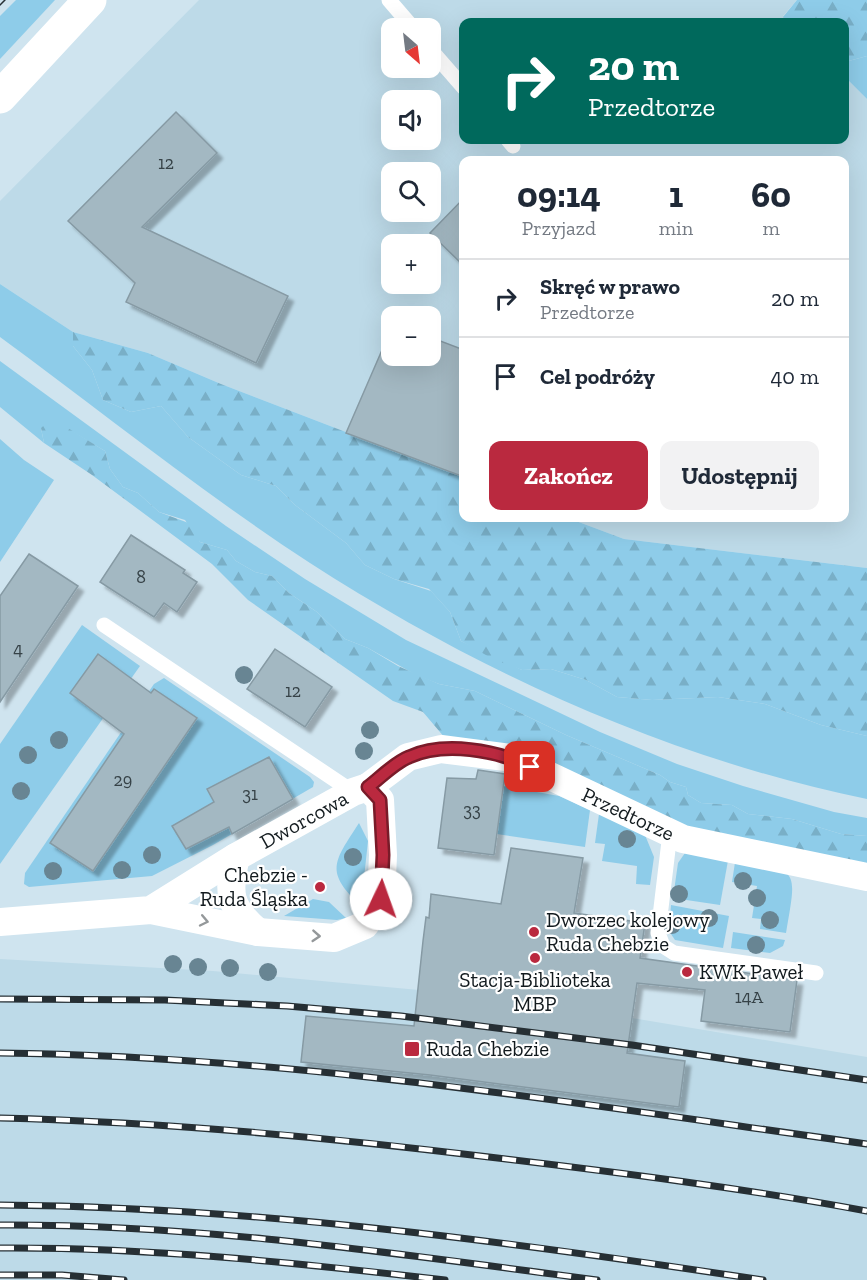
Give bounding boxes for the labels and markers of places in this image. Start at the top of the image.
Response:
pin [504,741,555,792]
place label: Chebzie - Ruda Śląska [200,862,308,911]
marker: Chebzie - Ruda Śląska [313,880,327,894]
place label: Dworzec kolejowy Ruda Chebzie [546,907,710,956]
marker: Dworzec kolejowy Ruda Chebzie [527,925,541,939]
marker: Stacja-Biblioteka MBP [528,951,542,965]
place label: KWK Paweł [699,959,803,984]
marker: KWK Paweł [680,965,694,979]
place label: Stacja-Biblioteka MBP [459,967,611,1016]
place label: Ruda Chebzie [426,1036,549,1061]
marker: Ruda Chebzie [403,1040,421,1058]

